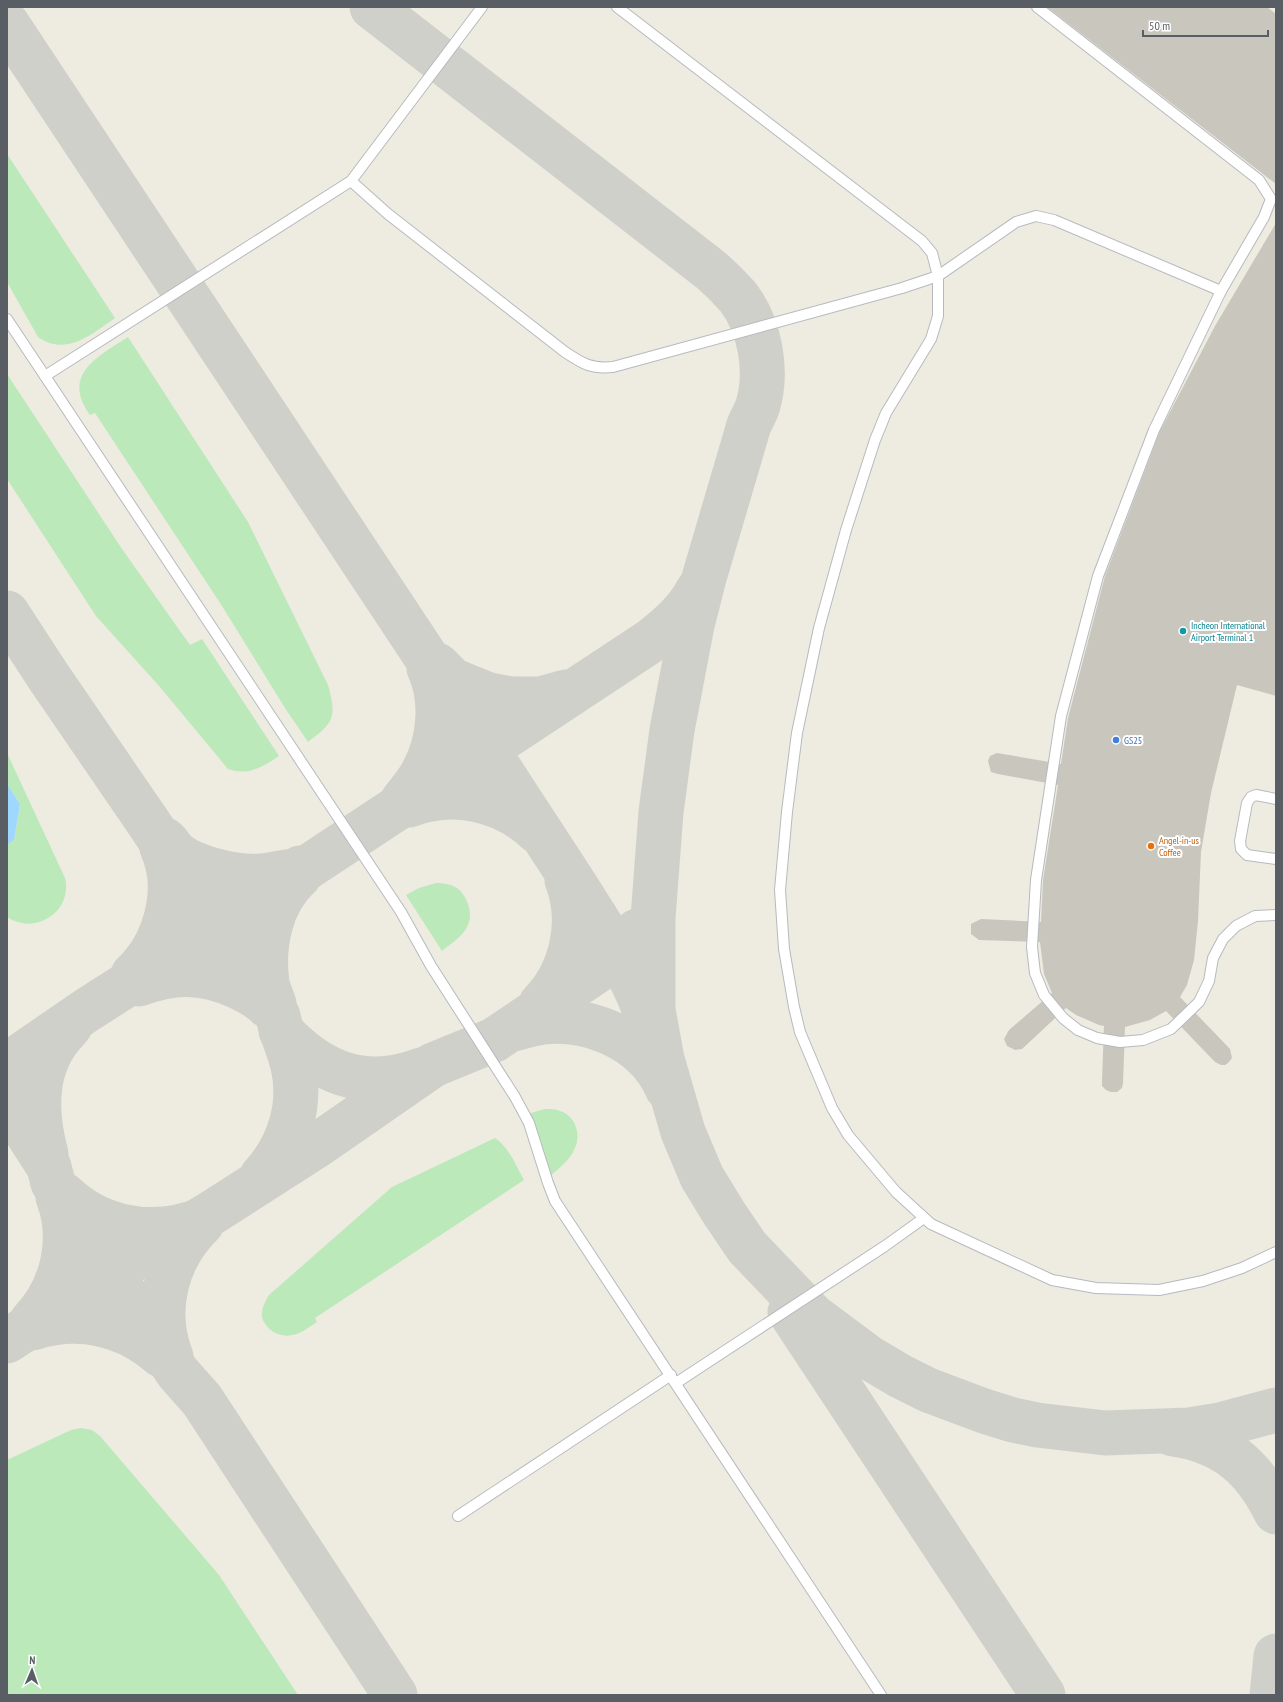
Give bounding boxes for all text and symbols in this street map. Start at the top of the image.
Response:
scale bar [1143,12,1268,38]
text: 50 m [1149,18,1170,33]
place label: Incheon International Airport Terminal 1 [1191,619,1266,644]
marker: Incheon International Airport Terminal 1 [1178,626,1188,636]
place label: GS25 [1124,734,1142,747]
marker: GS25 [1111,735,1121,745]
place label: Angel-in-us Coffee [1159,834,1200,859]
marker: Angel-in-us Coffee [1146,841,1156,851]
north arrow [12,1650,52,1690]
text: N [29,1653,36,1667]

